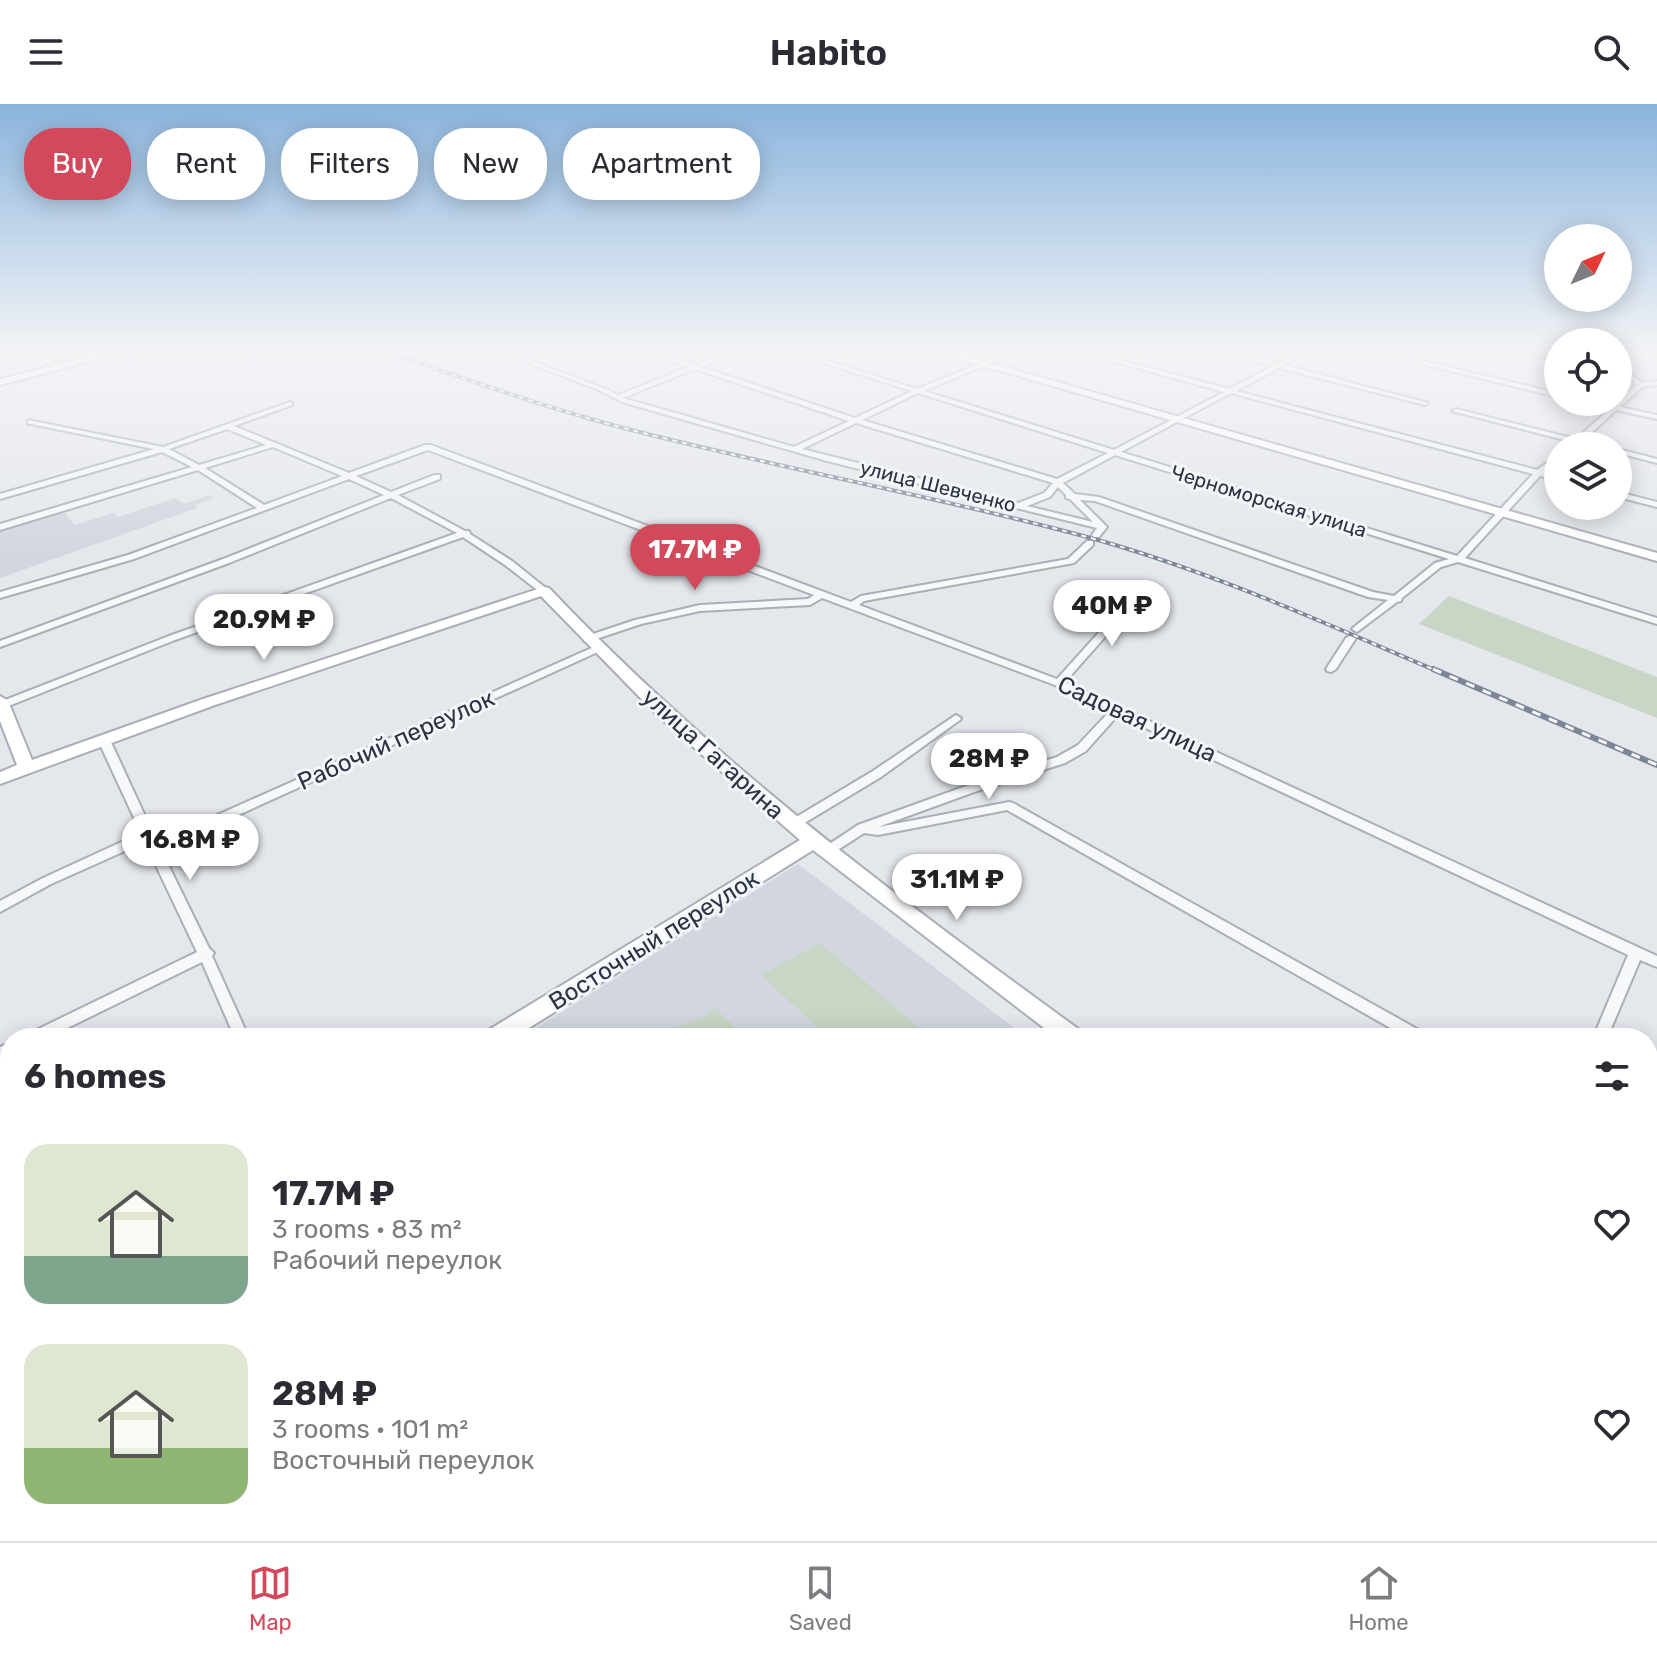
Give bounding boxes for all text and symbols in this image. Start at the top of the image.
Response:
icon: menu [24,30,68,74]
icon: search [1589,30,1633,74]
text: Habito [770,31,887,74]
chip: Buy [24,128,131,200]
chip: Rent [147,128,265,200]
chip: Filters [281,128,418,200]
chip: New [434,128,547,200]
chip: Apartment [563,128,760,200]
north arrow [1544,224,1632,312]
map controls [1544,224,1632,520]
button: locate [1544,328,1632,416]
button: layers [1544,432,1632,520]
street label: улица Шевченко [857,455,1019,517]
street label: Черноморская улица [1168,460,1370,542]
pin: 17.7M ₽ [621,524,769,592]
text: 17.7M ₽ [648,534,742,565]
pin: 40M ₽ [1056,580,1168,648]
text: 40M ₽ [1071,590,1153,621]
pin: 20.9M ₽ [190,594,338,662]
text: 20.9M ₽ [212,604,316,635]
street label: Садовая улица [1053,670,1221,768]
street label: улица Гагарина [636,683,790,825]
street label: Рабочий переулок [293,684,499,796]
pin: 28M ₽ [933,733,1045,801]
text: 28M ₽ [949,743,1029,774]
pin: 16.8M ₽ [116,814,264,882]
text: 16.8M ₽ [140,824,240,855]
pin: 31.1M ₽ [883,854,1031,922]
street label: Восточный переулок [544,864,764,1016]
text: 31.1M ₽ [910,864,1004,895]
icon: filters [1590,1054,1634,1098]
text: 6 homes [24,1056,166,1097]
text: 17.7M ₽ [272,1173,394,1214]
icon: home [88,1176,184,1272]
icon: heart [1590,1202,1634,1246]
text: 3 rooms · 83 m² [272,1214,462,1245]
text: Рабочий переулок [272,1245,502,1276]
text: 28M ₽ [272,1373,377,1414]
icon: home [88,1376,184,1472]
icon: heart [1590,1402,1634,1446]
text: 3 rooms · 101 m² [272,1414,468,1445]
text: Восточный переулок [272,1445,535,1476]
tab: Map [248,1561,292,1636]
tab: Saved [789,1561,852,1636]
tab: Home [1348,1561,1409,1636]

